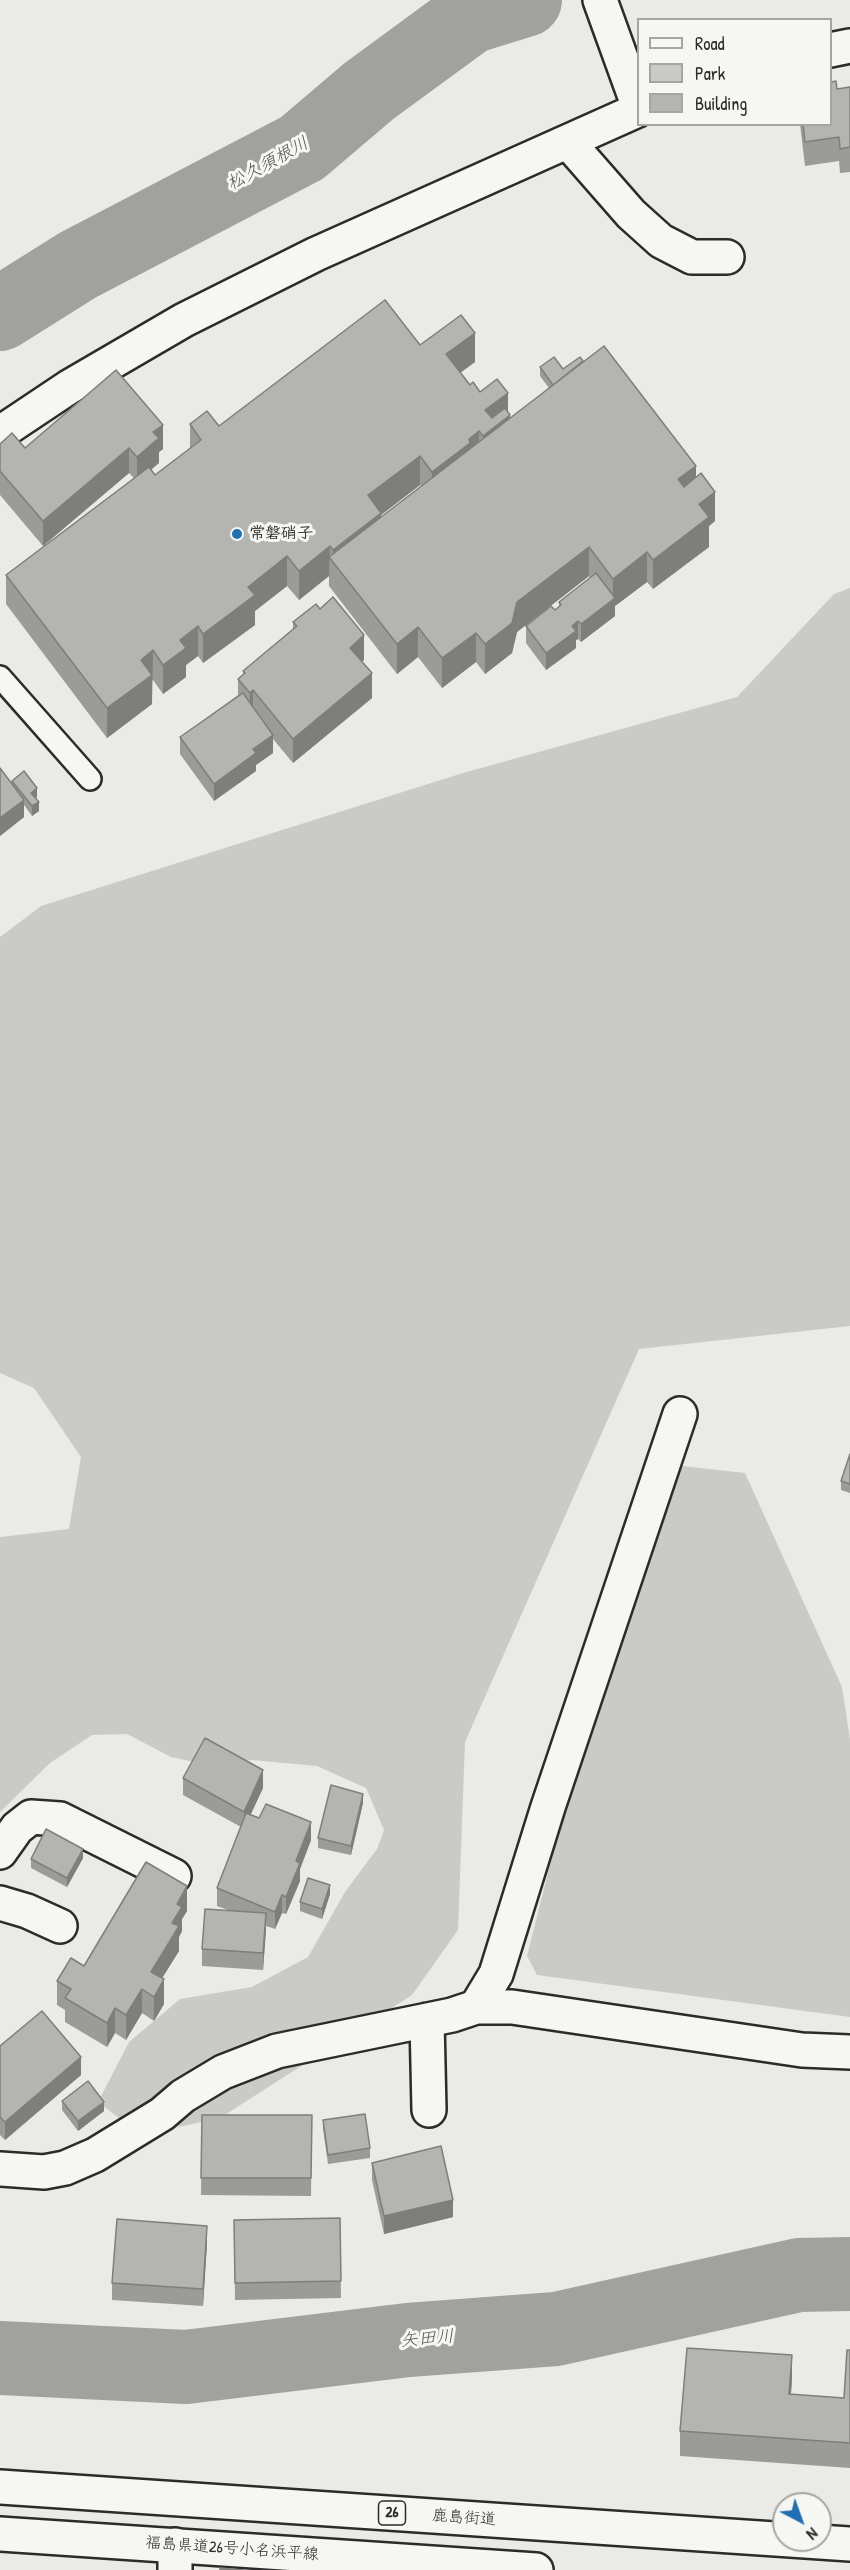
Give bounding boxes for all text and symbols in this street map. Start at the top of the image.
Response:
legend [637,18,832,126]
text: Road [695,31,725,56]
text: Park [695,61,725,86]
text: Building [695,91,747,116]
water label: 松久須根川 [223,133,313,195]
place label: 常磐硝子 [249,524,313,544]
marker: 常磐硝子 [230,527,244,541]
water label: 矢田川 [399,2326,455,2352]
north arrow [772,2492,832,2552]
road number: 26 [378,2501,406,2525]
street label: 鹿島街道 [431,2506,497,2530]
text: N [802,2523,823,2545]
street label: 福島県道26号小名浜平線 [145,2533,319,2565]

